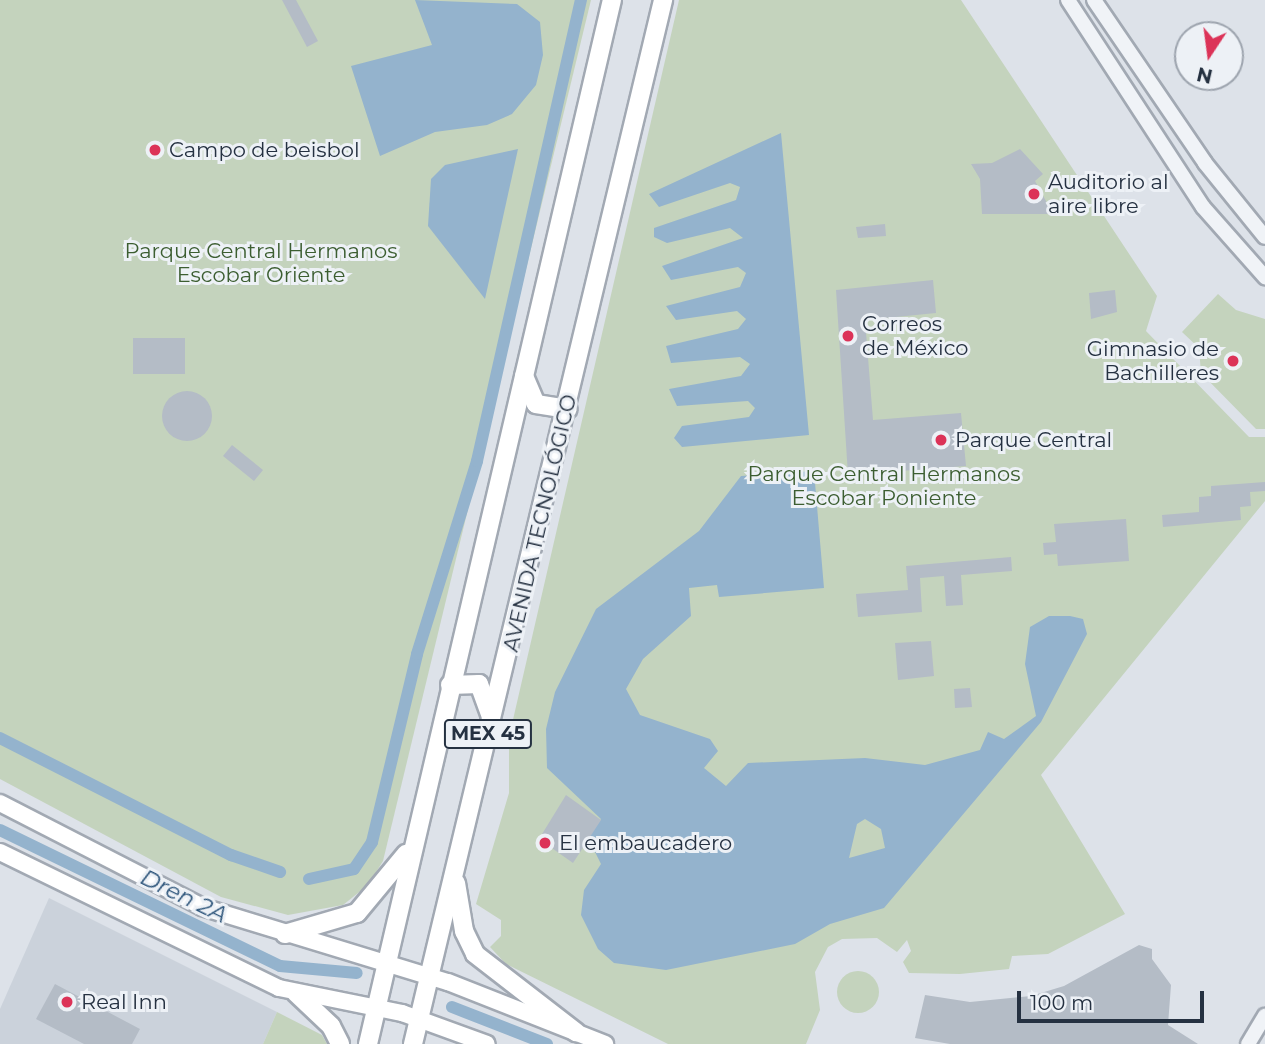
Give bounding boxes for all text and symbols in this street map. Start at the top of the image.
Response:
north arrow [1174,21,1244,91]
text: N [1195,62,1215,88]
place label: Campo de beisbol [169,137,360,163]
marker: Campo de beisbol [147,142,163,158]
place label: Auditorio al aire libre [1048,169,1169,219]
marker: Auditorio al aire libre [1026,186,1042,202]
park label: Parque Central Hermanos Escobar Oriente [124,238,398,288]
place label: Correos de México [862,311,969,361]
marker: Correos de México [840,328,856,344]
place label: Gimnasio de Bachilleres [1087,336,1219,386]
marker: Gimnasio de Bachilleres [1225,353,1241,369]
street label: AVENIDA TECNOLÓGICO [498,392,582,654]
place label: Parque Central [955,427,1112,453]
marker: Parque Central [933,432,949,448]
park label: Parque Central Hermanos Escobar Poniente [747,461,1021,511]
road number: MEX 45 [442,719,534,750]
place label: El embaucadero [559,830,732,856]
marker: El embaucadero [537,835,553,851]
water label: Dren 2A [136,863,232,929]
scale bar [1020,978,1207,1022]
place label: Real Inn [81,989,167,1015]
text: 100 m [1030,990,1093,1015]
marker: Real Inn [59,994,75,1010]

